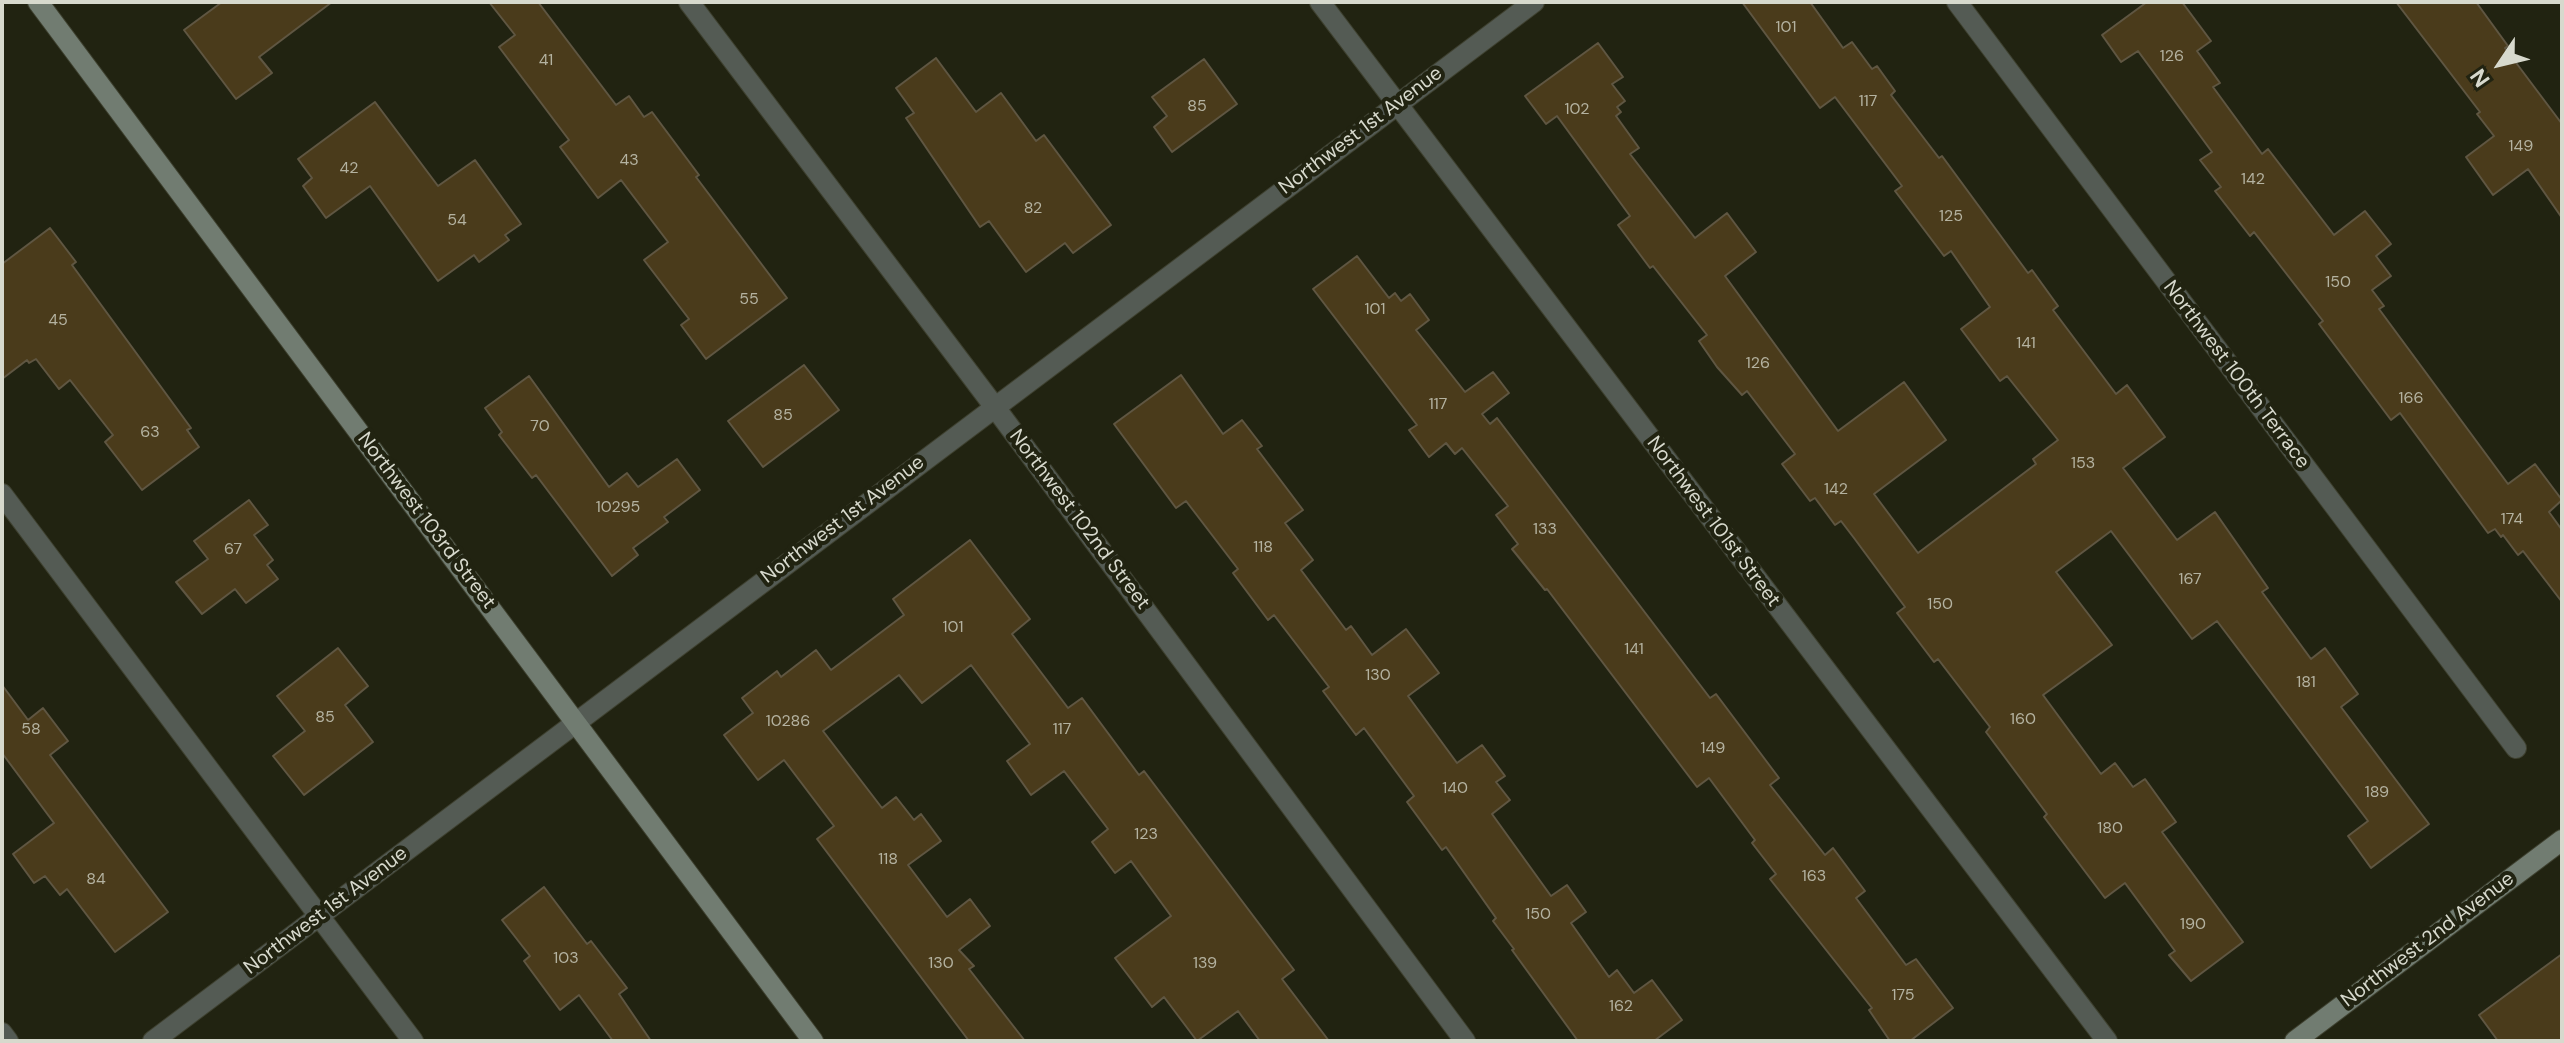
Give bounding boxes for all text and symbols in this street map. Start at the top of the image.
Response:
house number: 101 [1776,18,1796,38]
north arrow [2460,24,2540,104]
house number: 126 [2160,47,2184,67]
house number: 41 [539,51,553,71]
street label: Northwest 1st Avenue [1275,62,1447,200]
text: N [2463,63,2496,93]
house number: 117 [1859,92,1877,112]
house number: 85 [1187,97,1207,117]
house number: 102 [1565,100,1589,120]
house number: 149 [2509,137,2533,157]
house number: 43 [619,151,639,171]
house number: 42 [340,159,358,179]
house number: 142 [2241,170,2265,190]
house number: 82 [1024,199,1042,219]
house number: 125 [1939,207,1963,227]
house number: 54 [447,211,467,231]
house number: 150 [2325,273,2351,293]
street label: Northwest 100th Terrace [2158,276,2314,474]
house number: 55 [739,290,759,310]
house number: 101 [1365,300,1385,320]
house number: 45 [48,311,68,331]
house number: 141 [2016,334,2036,354]
house number: 126 [1746,354,1770,374]
house number: 166 [2398,389,2424,409]
house number: 117 [1429,395,1447,415]
house number: 85 [773,406,793,426]
house number: 70 [530,417,550,437]
house number: 63 [140,423,160,443]
street label: Northwest 102nd Street [1004,425,1154,615]
street label: Northwest 103rd Street [352,428,500,614]
street label: Northwest 101st Street [1641,432,1785,612]
street label: Northwest 1st Avenue [757,451,929,589]
house number: 153 [2071,454,2095,474]
house number: 142 [1824,480,1848,500]
house number: 10295 [596,498,640,518]
house number: 174 [2501,510,2523,530]
house number: 133 [1533,520,1557,540]
house number: 118 [1253,538,1273,558]
house number: 67 [224,540,242,560]
house number: 167 [2178,570,2202,590]
house number: 150 [1927,595,1953,615]
house number: 101 [943,618,963,638]
house number: 141 [1624,640,1644,660]
house number: 130 [1365,666,1391,686]
house number: 181 [2296,673,2316,693]
house number: 85 [315,708,335,728]
house number: 160 [2010,710,2036,730]
house number: 10286 [766,712,810,732]
house number: 58 [21,720,41,740]
house number: 117 [1053,720,1071,740]
house number: 149 [1701,739,1725,759]
house number: 140 [1442,779,1468,799]
house number: 189 [2365,783,2389,803]
house number: 180 [2097,819,2123,839]
house number: 123 [1134,825,1158,845]
street label: Northwest 1st Avenue [240,842,412,980]
house number: 118 [878,850,898,870]
house number: 163 [1802,867,1826,887]
street label: Northwest 2nd Avenue [2337,867,2519,1013]
house number: 84 [86,870,106,890]
house number: 150 [1525,905,1551,925]
house number: 190 [2180,915,2206,935]
house number: 103 [553,949,579,969]
house number: 130 [928,954,954,974]
house number: 139 [1193,954,1217,974]
house number: 175 [1892,986,1914,1006]
house number: 162 [1609,997,1633,1017]

